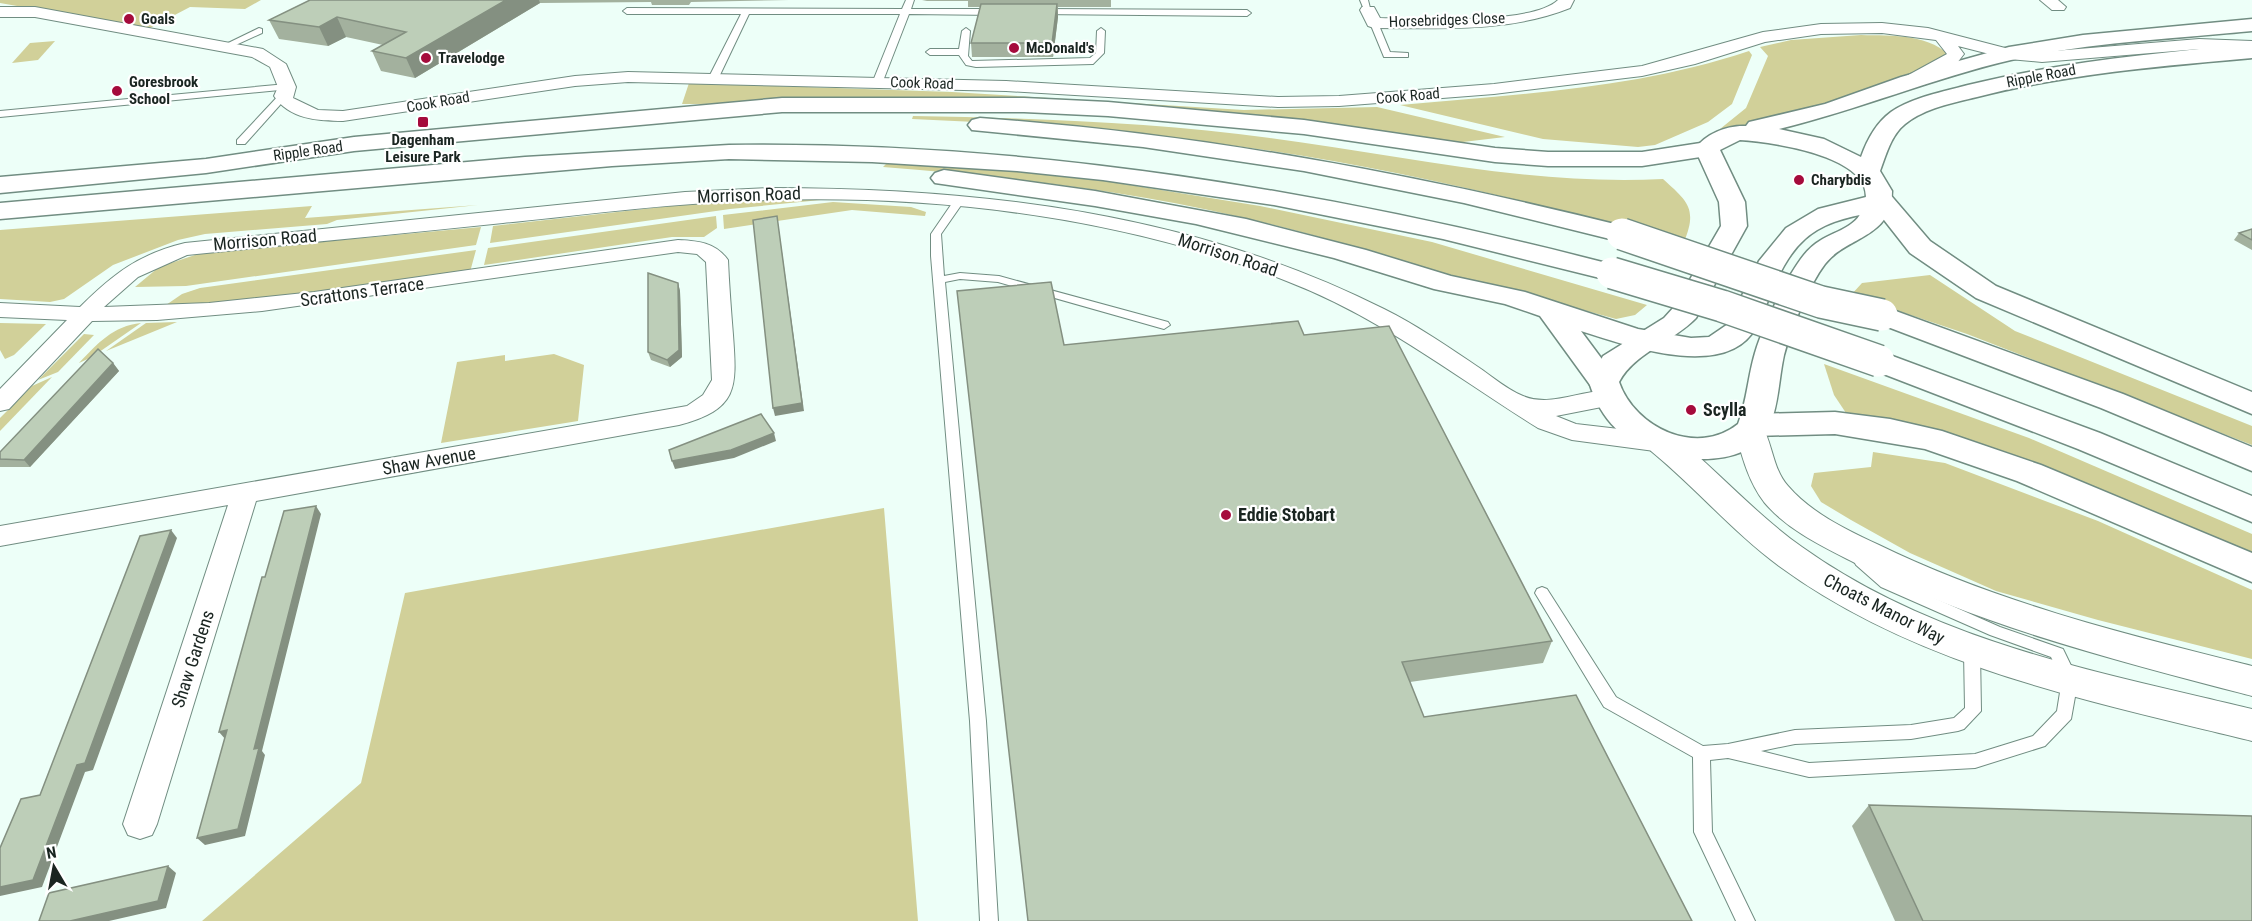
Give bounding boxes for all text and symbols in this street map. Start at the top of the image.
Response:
street label: Horsebridges Close [1389,9,1505,31]
place label: Goals [141,10,175,28]
marker: Goals [122,12,136,26]
place label: McDonald's [1026,39,1095,57]
marker: McDonald's [1007,41,1021,55]
place label: Travelodge [438,49,505,67]
marker: Travelodge [419,51,433,65]
street label: Ripple Road [2005,60,2077,92]
place label: Goresbrook School [129,73,199,108]
street label: Cook Road [890,73,954,93]
marker: Goresbrook School [110,84,124,98]
street label: Cook Road [1375,84,1441,108]
street label: Cook Road [405,88,471,116]
marker: Dagenham Leisure Park [416,115,430,129]
place label: Dagenham Leisure Park [385,131,462,166]
street label: Ripple Road [272,137,344,165]
place label: Charybdis [1811,171,1871,189]
marker: Charybdis [1792,173,1806,187]
street label: Morrison Road [697,182,801,207]
street label: Morrison Road [212,225,318,254]
street label: Morrison Road [1175,228,1281,281]
street label: Scrattons Terrace [299,272,425,311]
place label: Scylla [1703,399,1747,420]
marker: Scylla [1684,403,1698,417]
street label: Shaw Avenue [381,442,477,479]
place label: Eddie Stobart [1238,504,1336,525]
marker: Eddie Stobart [1219,508,1233,522]
street label: Choats Manor Way [1820,569,1949,648]
street label: Shaw Gardens [167,607,218,710]
north arrow [24,837,84,897]
text: N [45,843,58,863]

